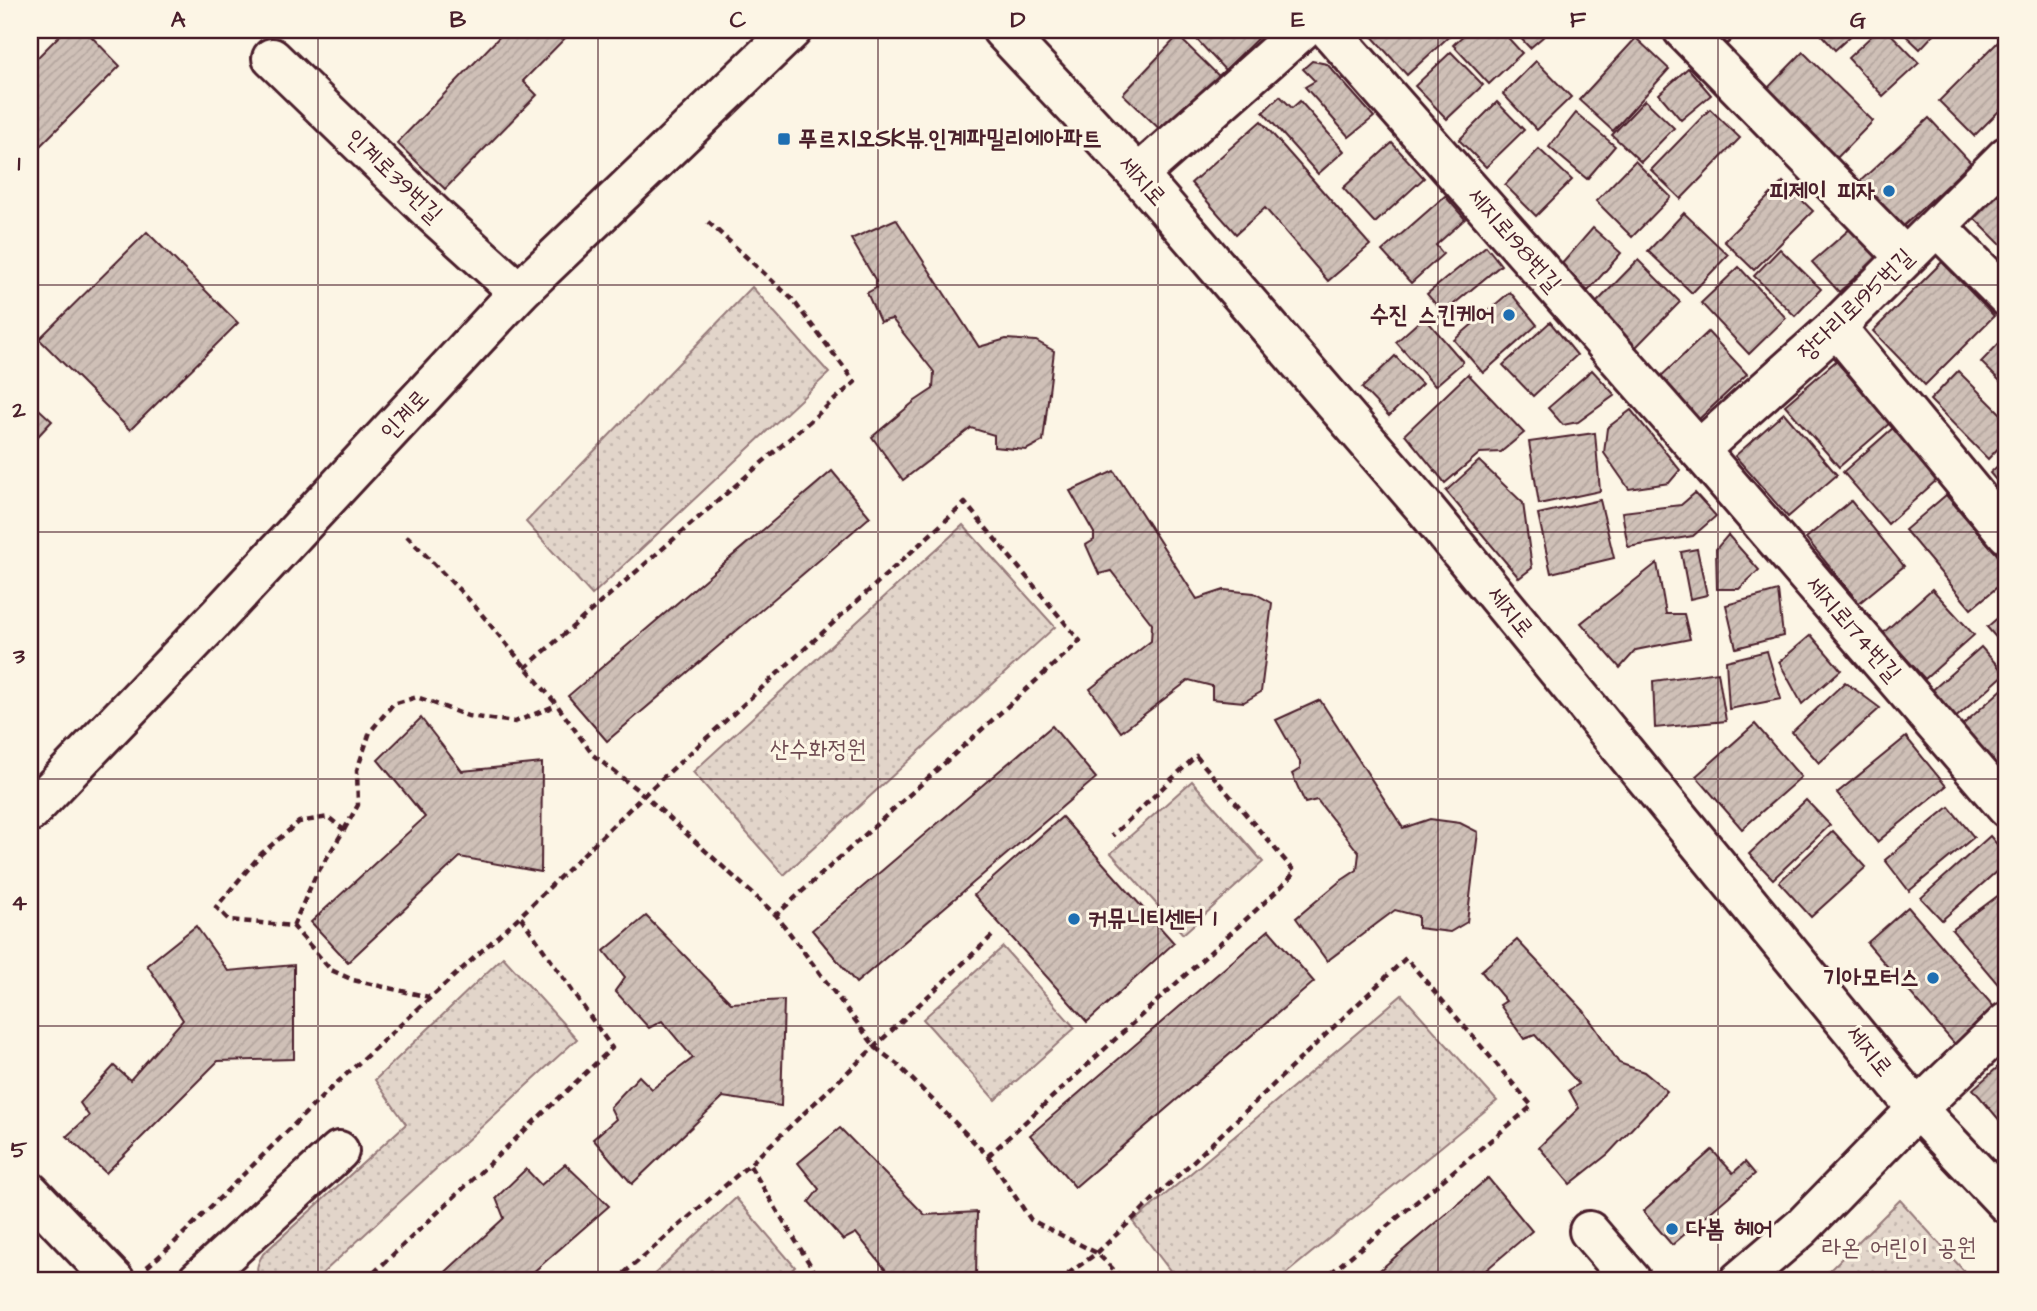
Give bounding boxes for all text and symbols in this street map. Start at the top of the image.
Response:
text: A [171,4,186,36]
text: B [450,4,467,36]
text: C [730,4,747,36]
text: D [1011,4,1026,36]
text: E [1291,4,1305,36]
text: F [1570,4,1587,36]
text: G [1850,4,1866,36]
street label: 인계로39번길 [338,121,450,231]
place label: 푸르지오SK뷰.인계파밀리에아파트 [798,122,1102,156]
marker: 푸르지오SK뷰.인계파밀리에아파트 [776,131,792,147]
text: 1 [18,147,21,179]
street label: 세지로 [1110,148,1174,214]
place label: 피제이 피자 [1769,174,1875,208]
street label: 세지로198번길 [1459,180,1569,300]
marker: 피제이 피자 [1881,183,1897,199]
street label: 장다리로195번길 [1790,241,1922,369]
place label: 수진 스킨케어 [1370,298,1495,332]
marker: 수진 스킨케어 [1501,307,1517,323]
street label: 인계로 [373,382,437,448]
text: 2 [11,394,26,426]
street label: 세지로174번길 [1797,569,1909,689]
street label: 세지로 [1479,579,1541,645]
text: 3 [12,640,25,672]
park label: 산수화정원 [770,733,866,767]
text: 4 [11,887,27,919]
place label: 커뮤니티센터 1 [1088,902,1217,936]
marker: 커뮤니티센터 1 [1066,911,1082,927]
place label: 기아모터스 [1822,961,1919,995]
marker: 기아모터스 [1925,970,1941,986]
street label: 세지로 [1838,1018,1900,1084]
text: 5 [11,1134,28,1166]
place label: 다봄 헤어 [1686,1212,1773,1246]
marker: 다봄 헤어 [1664,1221,1680,1237]
park label: 라온 어린이 공원 [1822,1231,1976,1265]

